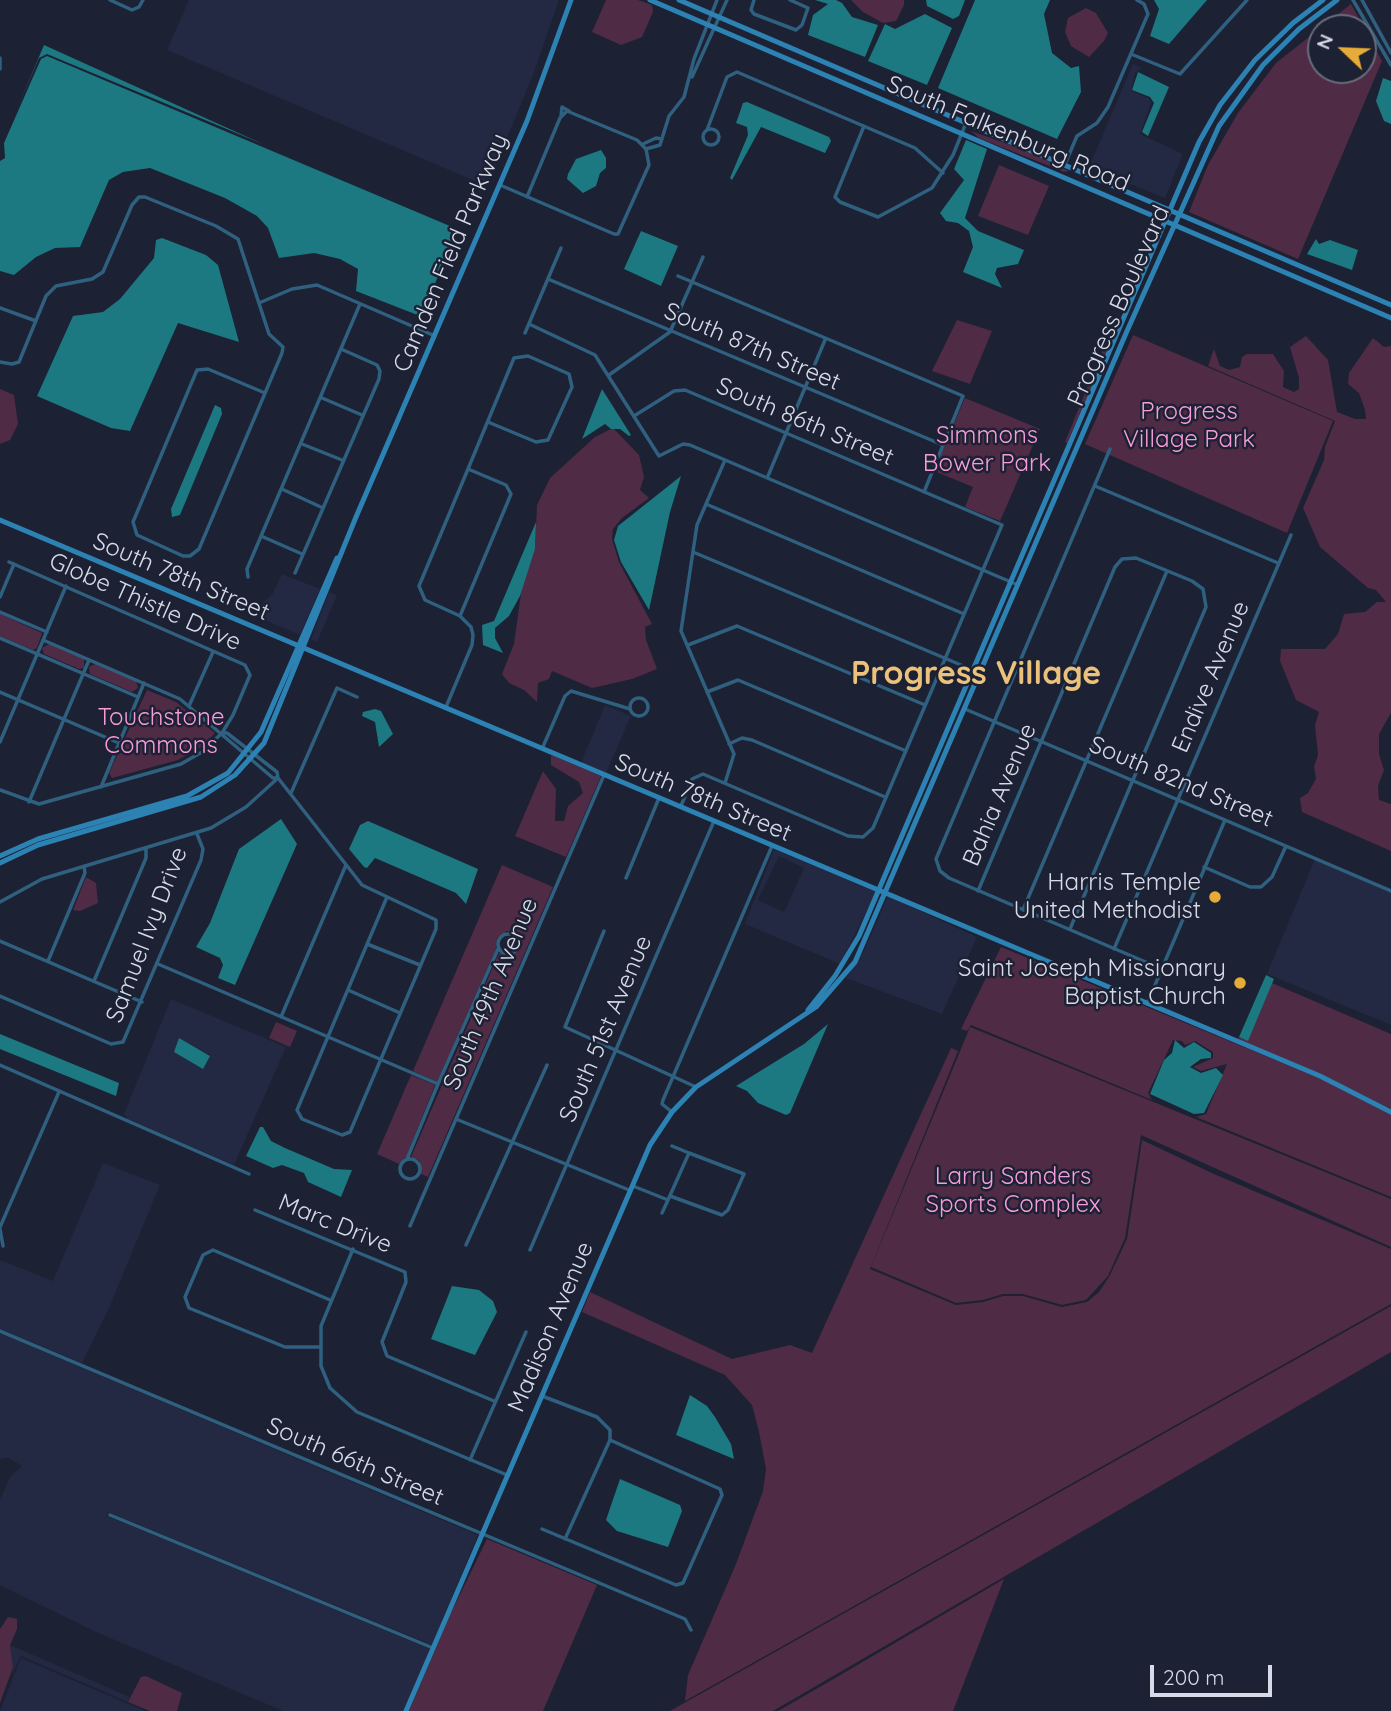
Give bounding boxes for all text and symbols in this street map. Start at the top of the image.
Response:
north arrow [1307,14,1377,84]
text: N [1311,30,1338,53]
street label: South Falkenburg Road [882,70,1134,198]
street label: Camden Field Parkway [388,129,514,377]
street label: Progress Boulevard [1062,201,1176,411]
street label: South 87th Street [660,297,844,397]
street label: South 86th Street [712,372,898,472]
park label: Progress Village Park [1123,398,1255,454]
park label: Simmons Bower Park [923,422,1051,478]
street label: South 78th Street [88,527,274,627]
street label: Globe Thistle Drive [45,547,245,657]
street label: Endive Avenue [1166,597,1256,757]
district label: Progress Village [851,655,1101,693]
park label: Touchstone Commons [97,704,225,760]
street label: Bahia Avenue [957,719,1043,871]
street label: South 82nd Street [1085,730,1277,834]
street label: South 78th Street [610,748,796,848]
street label: Samuel Ivy Drive [100,843,194,1027]
place label: Harris Temple United Methodist [1013,869,1201,925]
marker: Harris Temple United Methodist [1207,889,1223,905]
street label: South 49th Avenue [438,894,544,1094]
street label: South 51st Avenue [554,931,658,1127]
place label: Saint Joseph Missionary Baptist Church [958,955,1226,1011]
marker: Saint Joseph Missionary Baptist Church [1232,975,1248,991]
park label: Larry Sanders Sports Complex [925,1163,1101,1219]
street label: Marc Drive [274,1188,396,1260]
street label: Madison Avenue [502,1237,600,1417]
street label: South 66th Street [262,1412,448,1512]
scale bar [1153,1652,1276,1696]
text: 200 m [1163,1664,1225,1690]

